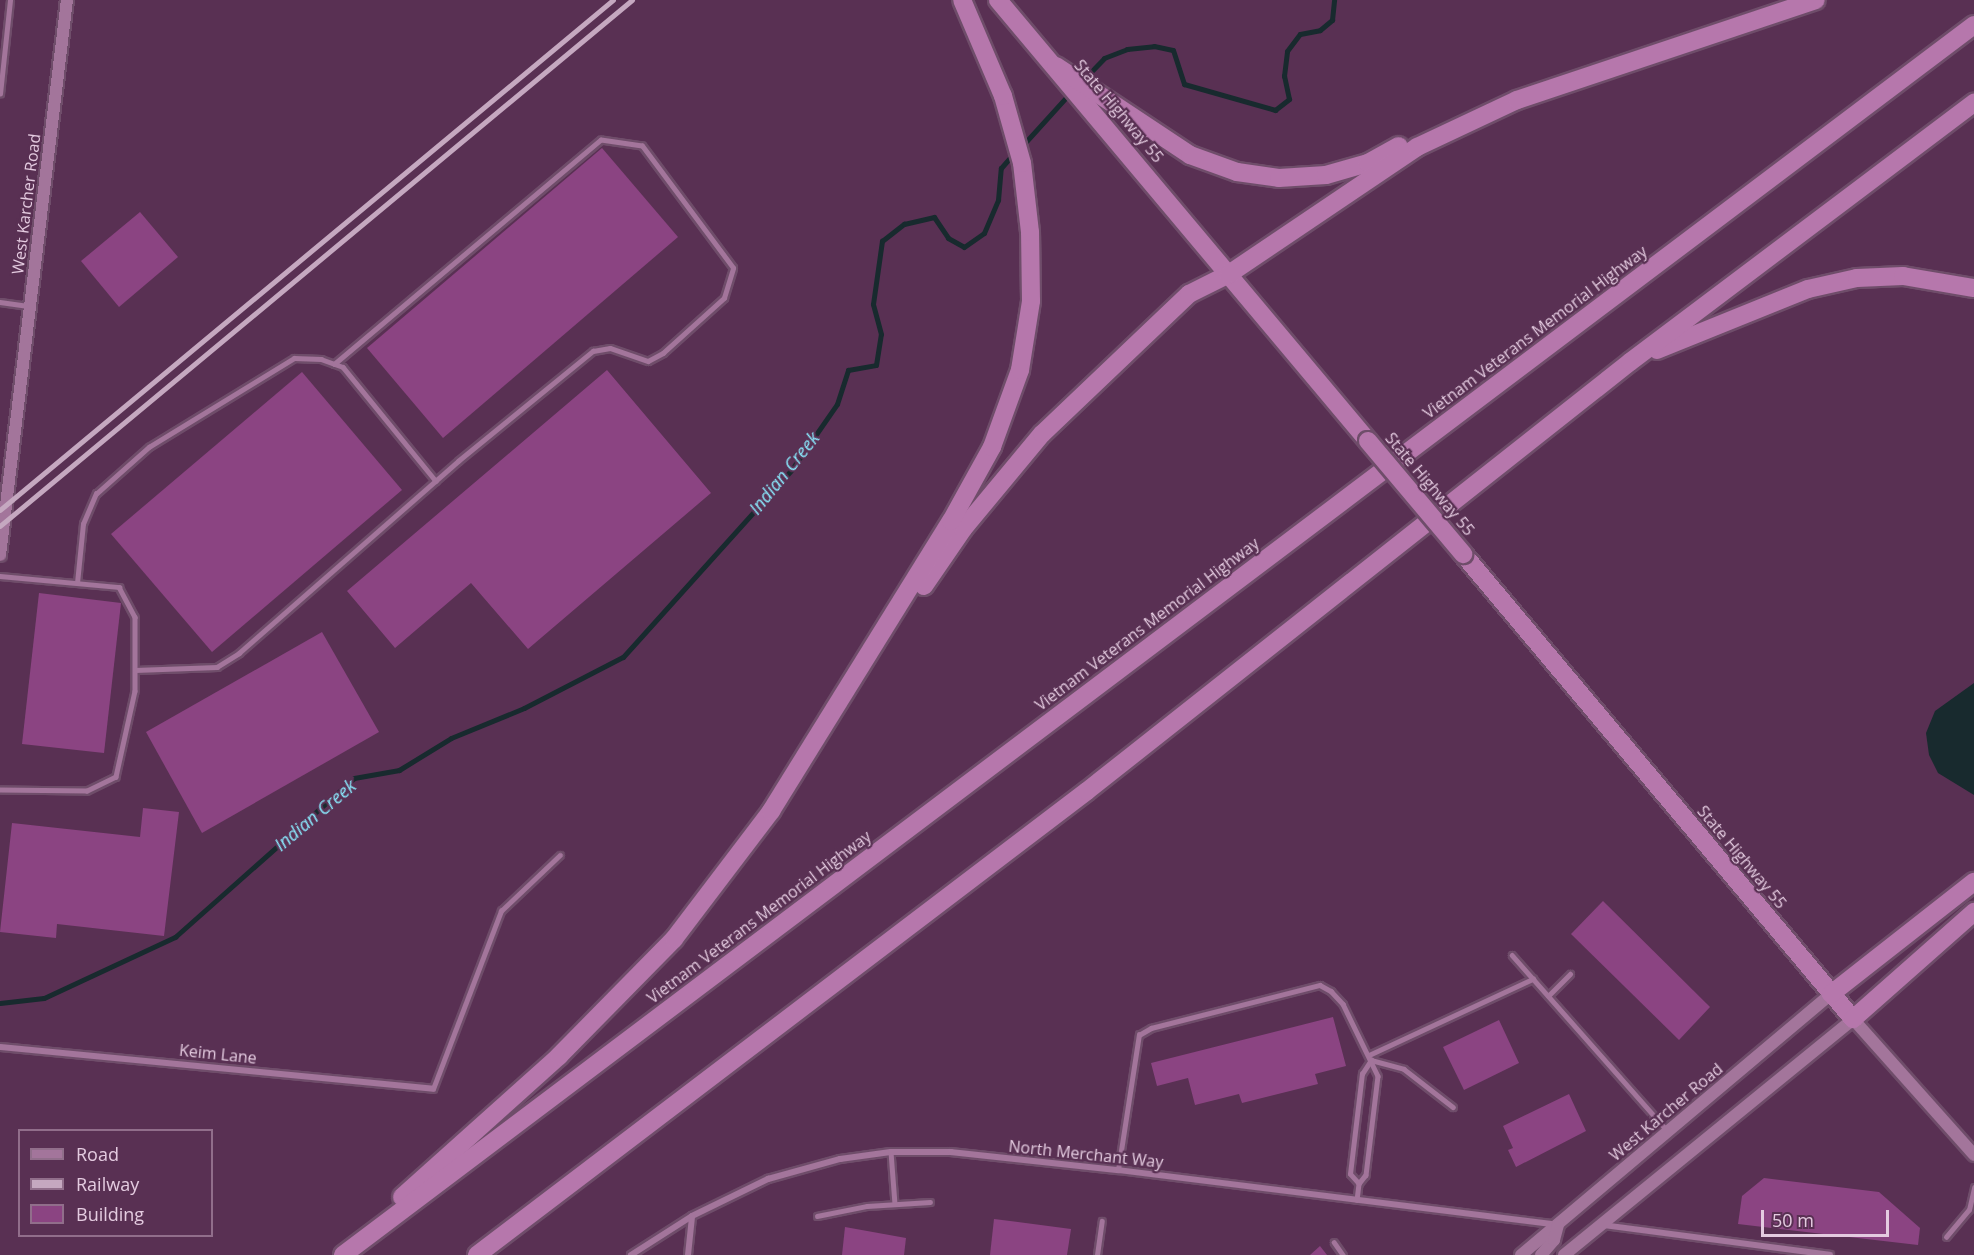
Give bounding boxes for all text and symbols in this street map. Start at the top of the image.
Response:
street label: State Highway 55 [1070,56,1168,166]
street label: West Karcher Road [8,132,44,276]
street label: Vietnam Veterans Memorial Highway [1419,241,1651,423]
water label: Indian Creek [744,427,824,519]
street label: State Highway 55 [1381,429,1479,539]
street label: Vietnam Veterans Memorial Highway [1031,533,1263,715]
water label: Indian Creek [270,775,360,855]
street label: State Highway 55 [1693,802,1791,912]
street label: Vietnam Veterans Memorial Highway [643,826,875,1008]
street label: Keim Lane [178,1040,258,1068]
street label: West Karcher Road [1606,1059,1726,1165]
legend [18,1129,213,1237]
street label: North Merchant Way [1008,1136,1164,1172]
text: Road [76,1142,119,1166]
text: Railway [76,1172,139,1196]
scale bar [1764,1198,1892,1236]
text: Building [76,1202,144,1226]
text: 50 m [1772,1208,1814,1232]

